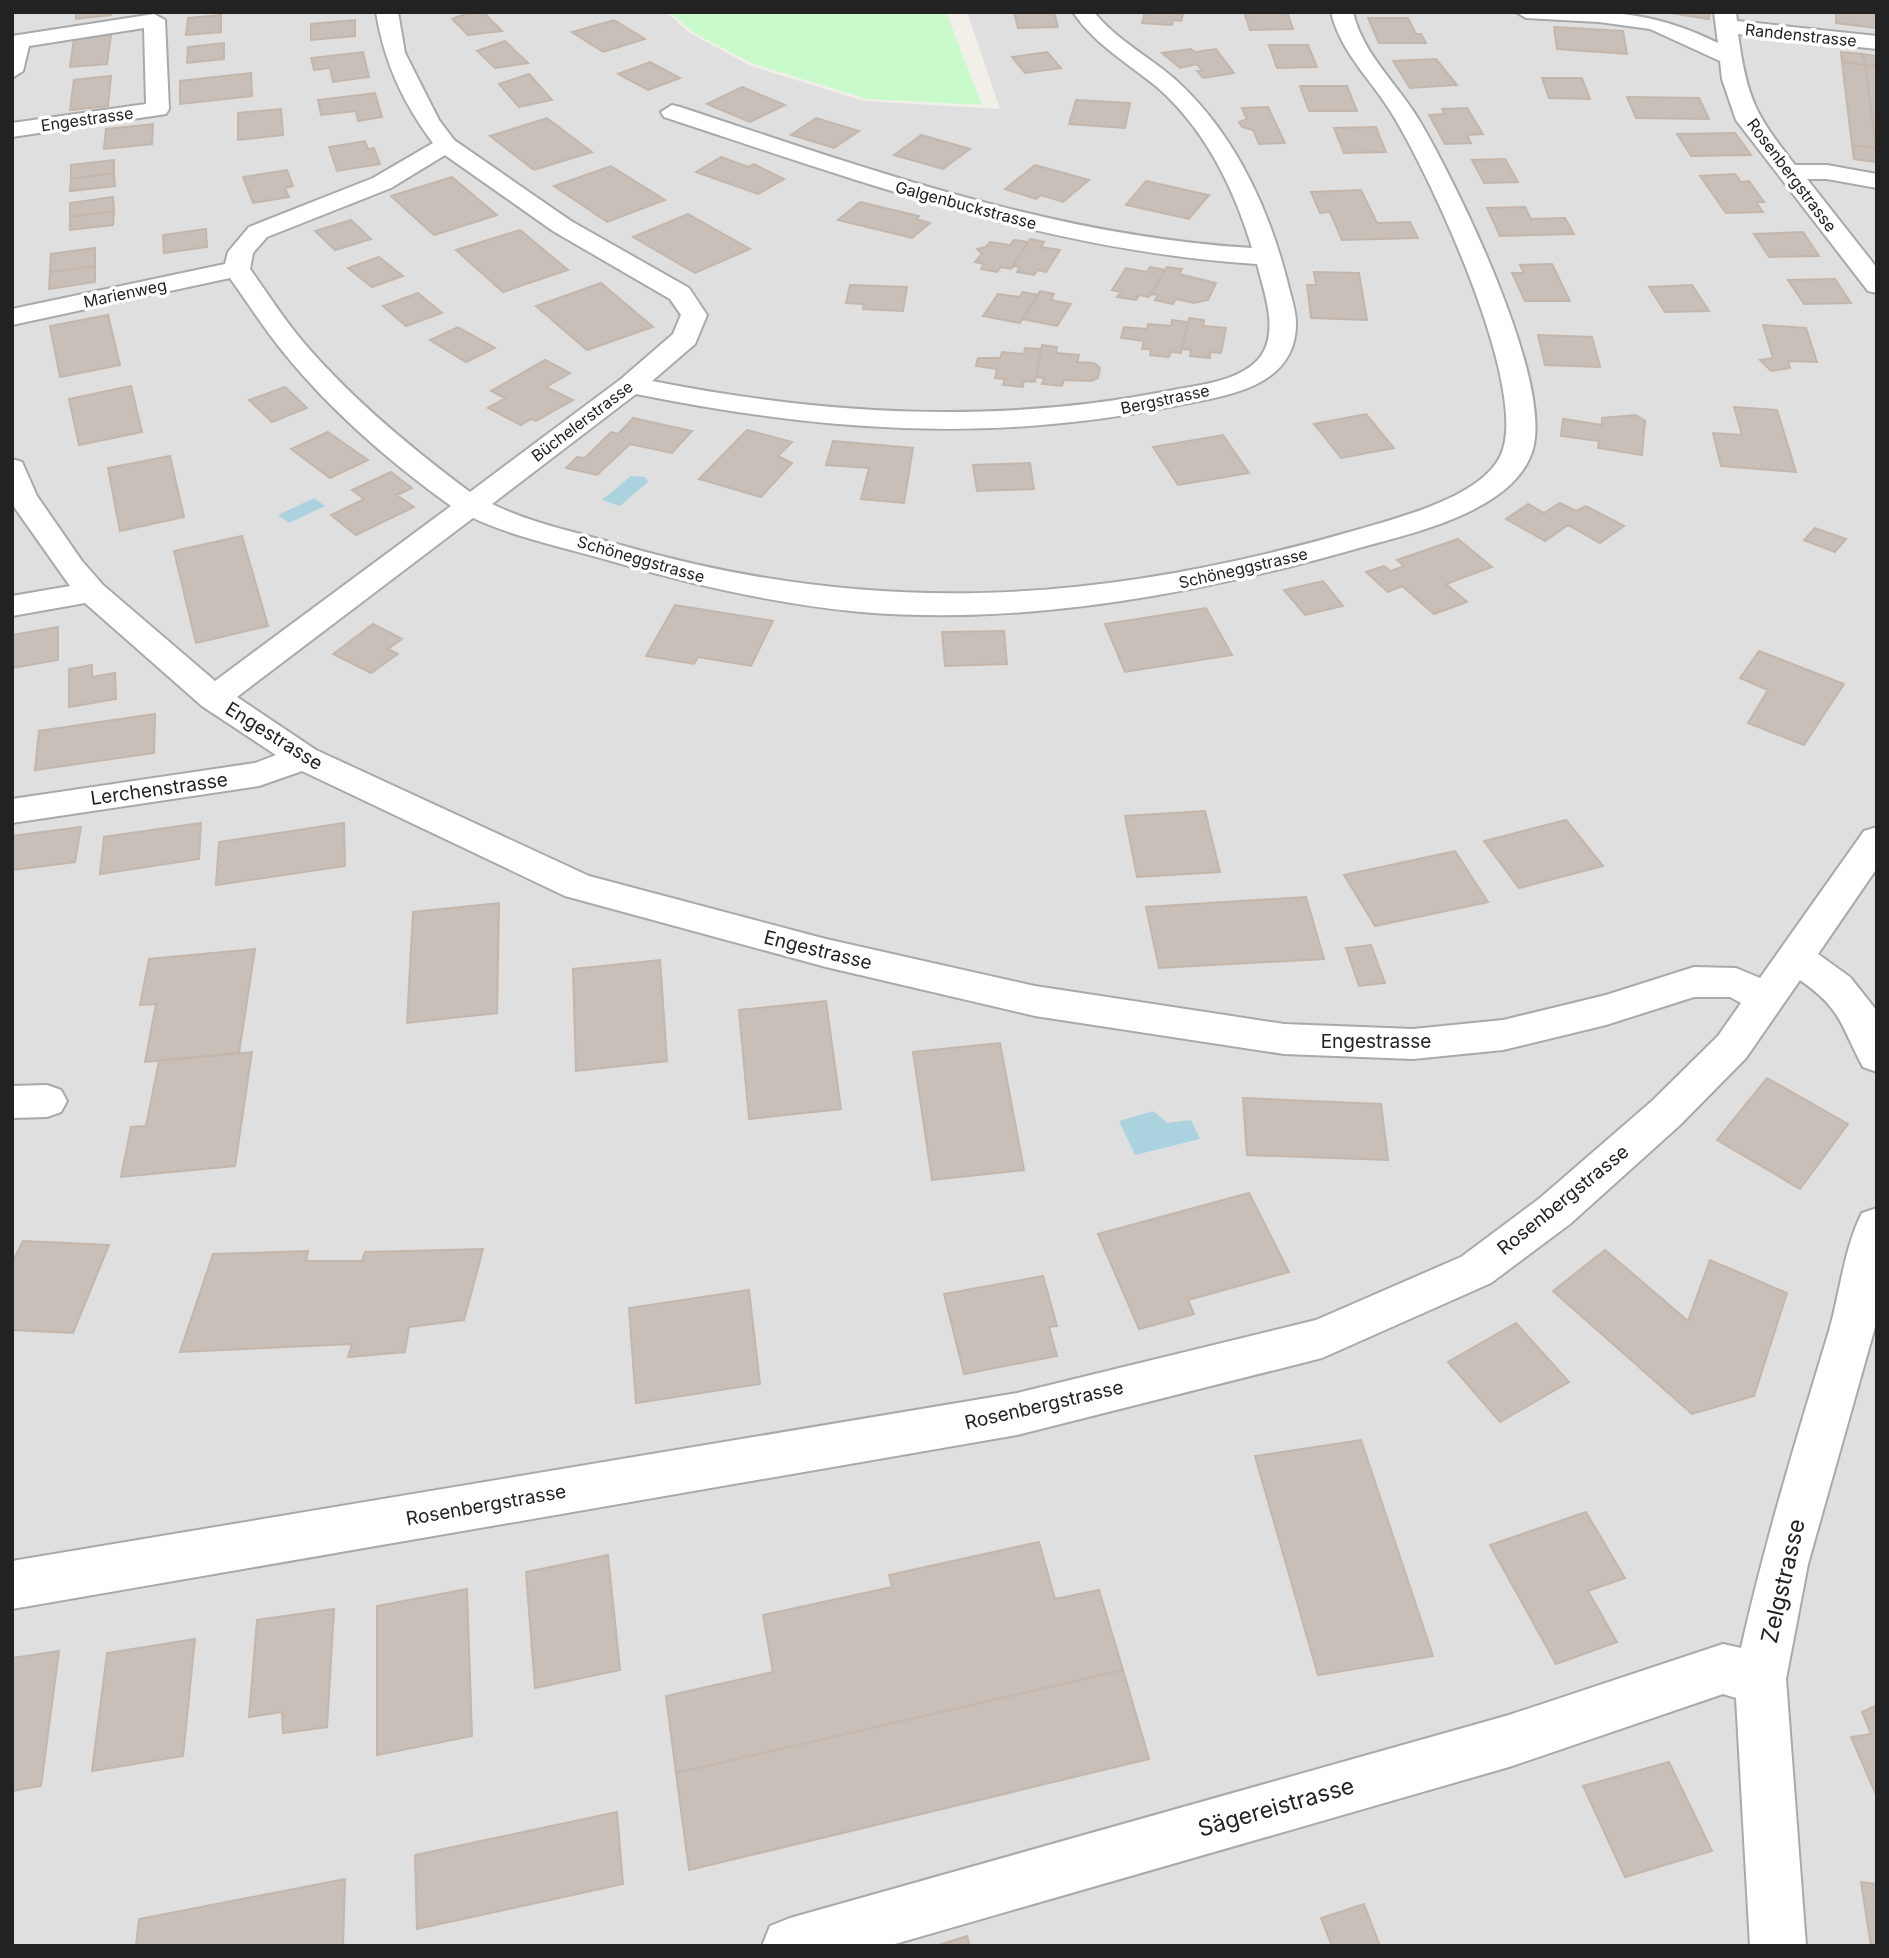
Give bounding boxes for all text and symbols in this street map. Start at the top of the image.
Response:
street label: Randenstrasse [1744,19,1858,51]
street label: Engestrasse [39,103,135,135]
street label: Rosenbergstrasse [1743,114,1841,236]
street label: Galgenbuckstrasse [893,177,1039,233]
street label: Marienweg [82,274,168,312]
street label: Büchelerstrasse [527,376,637,466]
street label: Bergstrasse [1119,380,1211,418]
street label: Schöneggstrasse [575,531,707,587]
street label: Schöneggstrasse [1177,543,1309,593]
street label: Engestrasse [221,697,327,775]
street label: Lerchenstrasse [89,768,229,810]
street label: Engestrasse [762,925,874,975]
street label: Engestrasse [1321,1030,1431,1053]
street label: Rosenbergstrasse [1493,1140,1633,1260]
street label: Rosenbergstrasse [962,1376,1126,1434]
street label: Rosenbergstrasse [404,1480,568,1530]
street label: Zelgstrasse [1755,1516,1811,1646]
street label: Sägereistrasse [1195,1771,1357,1843]

